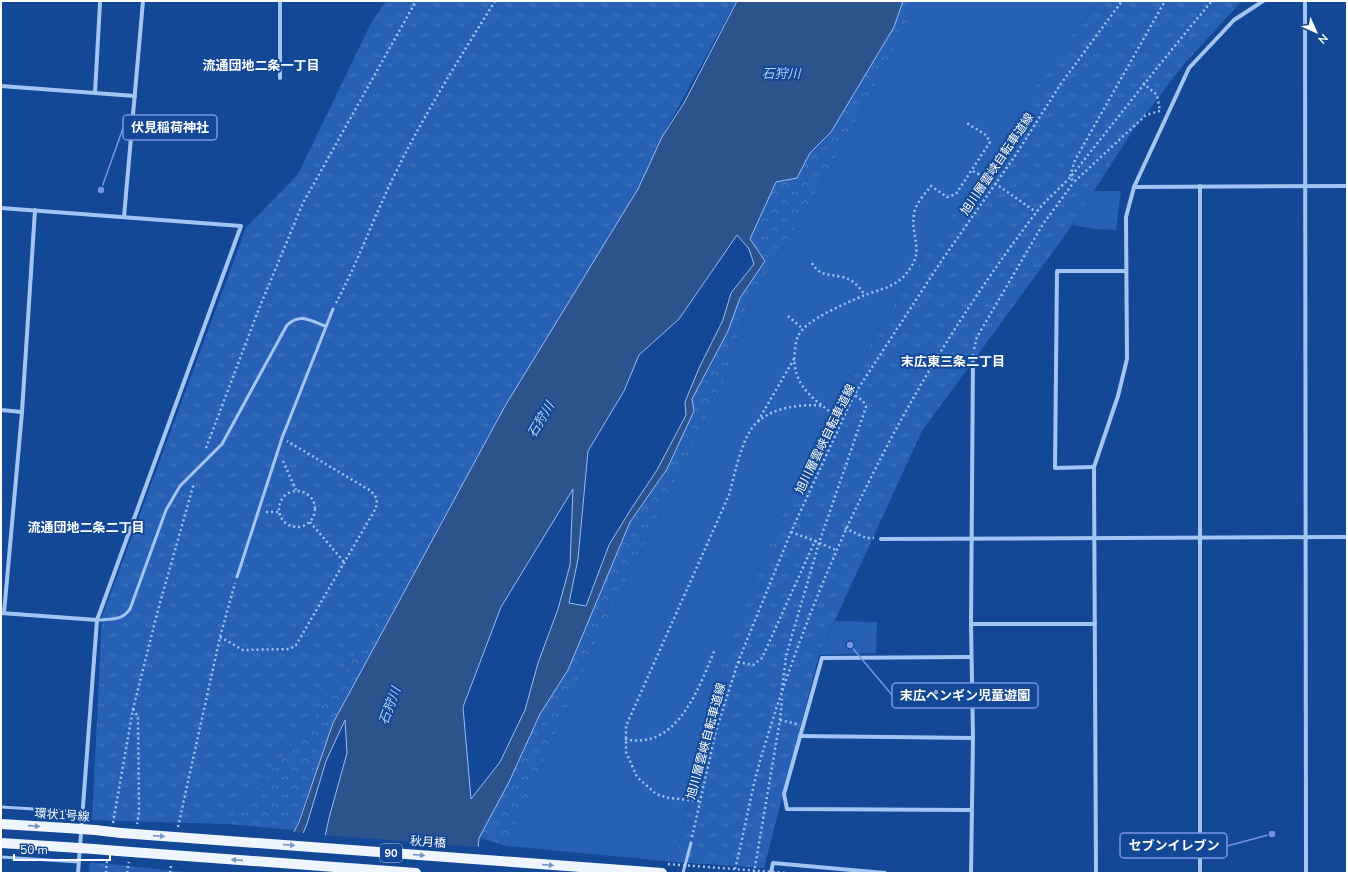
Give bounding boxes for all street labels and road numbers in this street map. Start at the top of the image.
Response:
street label: 旭川層雲峡自転車道線 [957,110,1037,218]
street label: 旭川層雲峡自転車道線 [792,382,858,496]
street label: 旭川層雲峡自転車道線 [683,681,729,801]
street label: 環状1号線 [34,805,90,825]
street label: 秋月橋 [409,833,447,851]
road number: 90 [380,844,402,862]

